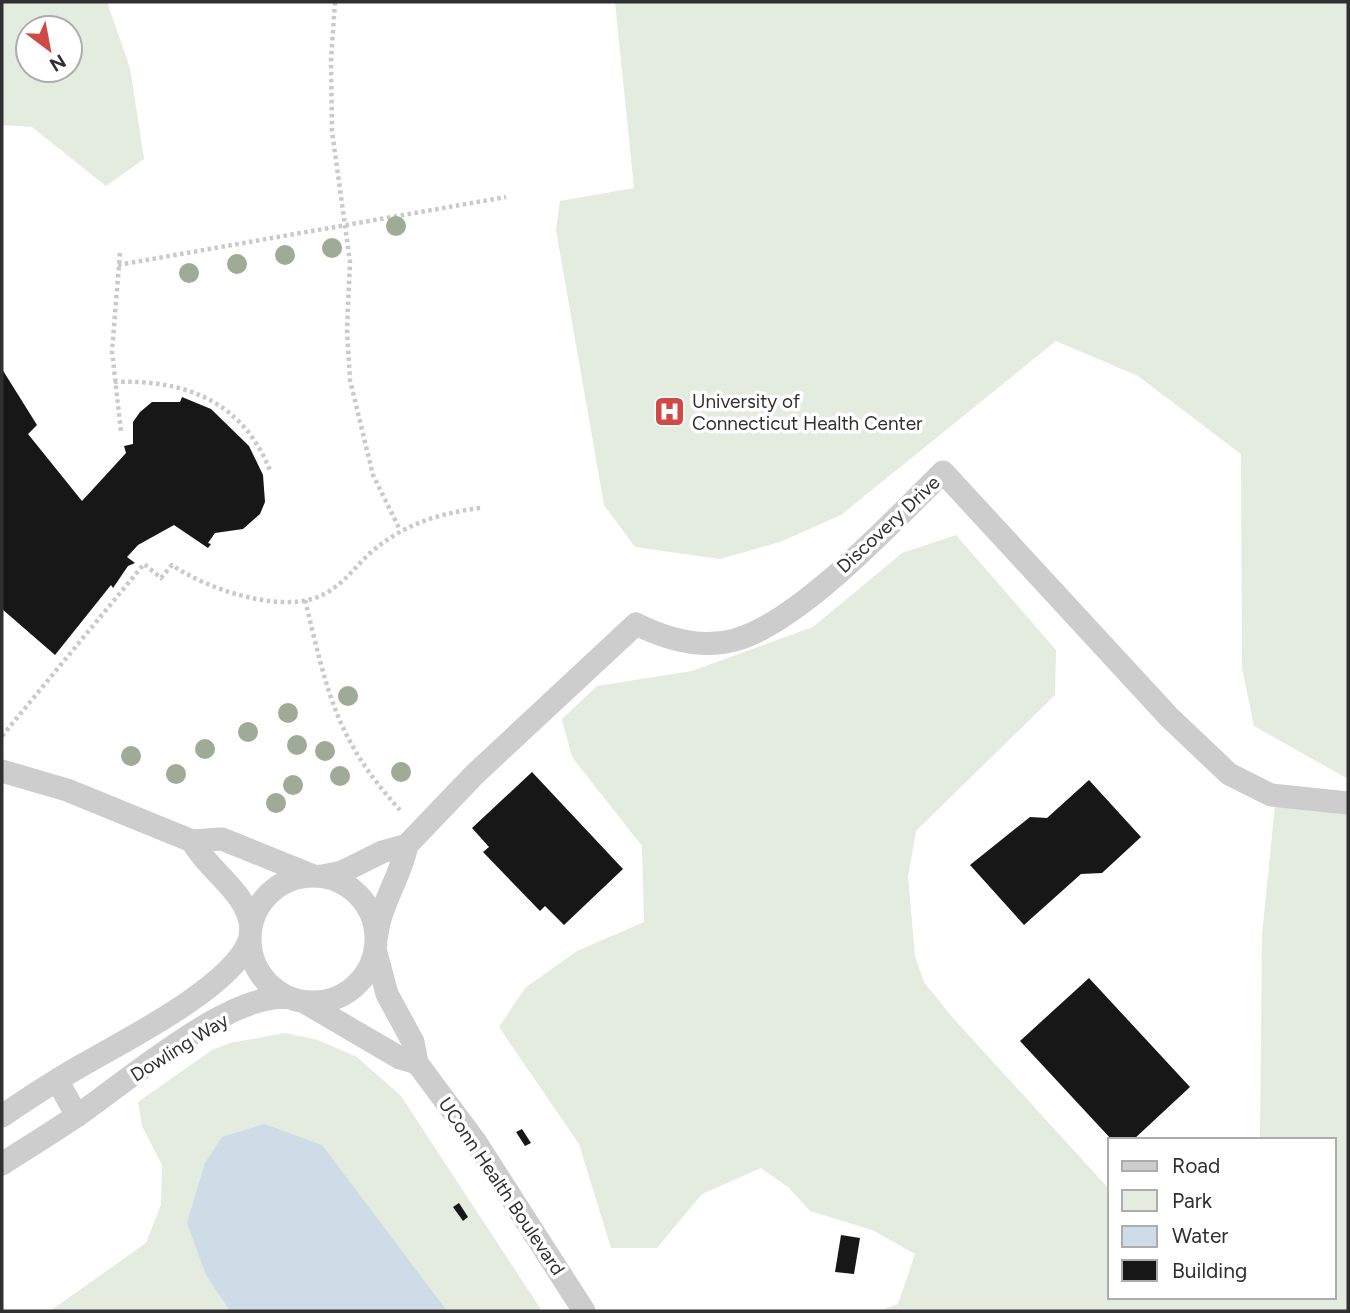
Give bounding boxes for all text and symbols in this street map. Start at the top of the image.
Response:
north arrow [14,14,84,84]
text: N [45,49,70,77]
place label: University of Connecticut Health Center [692,390,923,435]
hospital icon: University of Connecticut Health Center [652,395,686,429]
street label: Discovery Drive [832,471,945,578]
street label: Dowling Way [126,1008,232,1087]
street label: UConn Health Boulevard [433,1093,570,1280]
legend [1108,1138,1336,1299]
text: Road [1172,1153,1220,1178]
text: Park [1172,1188,1213,1213]
text: Water [1172,1223,1228,1248]
text: Building [1172,1258,1247,1283]

